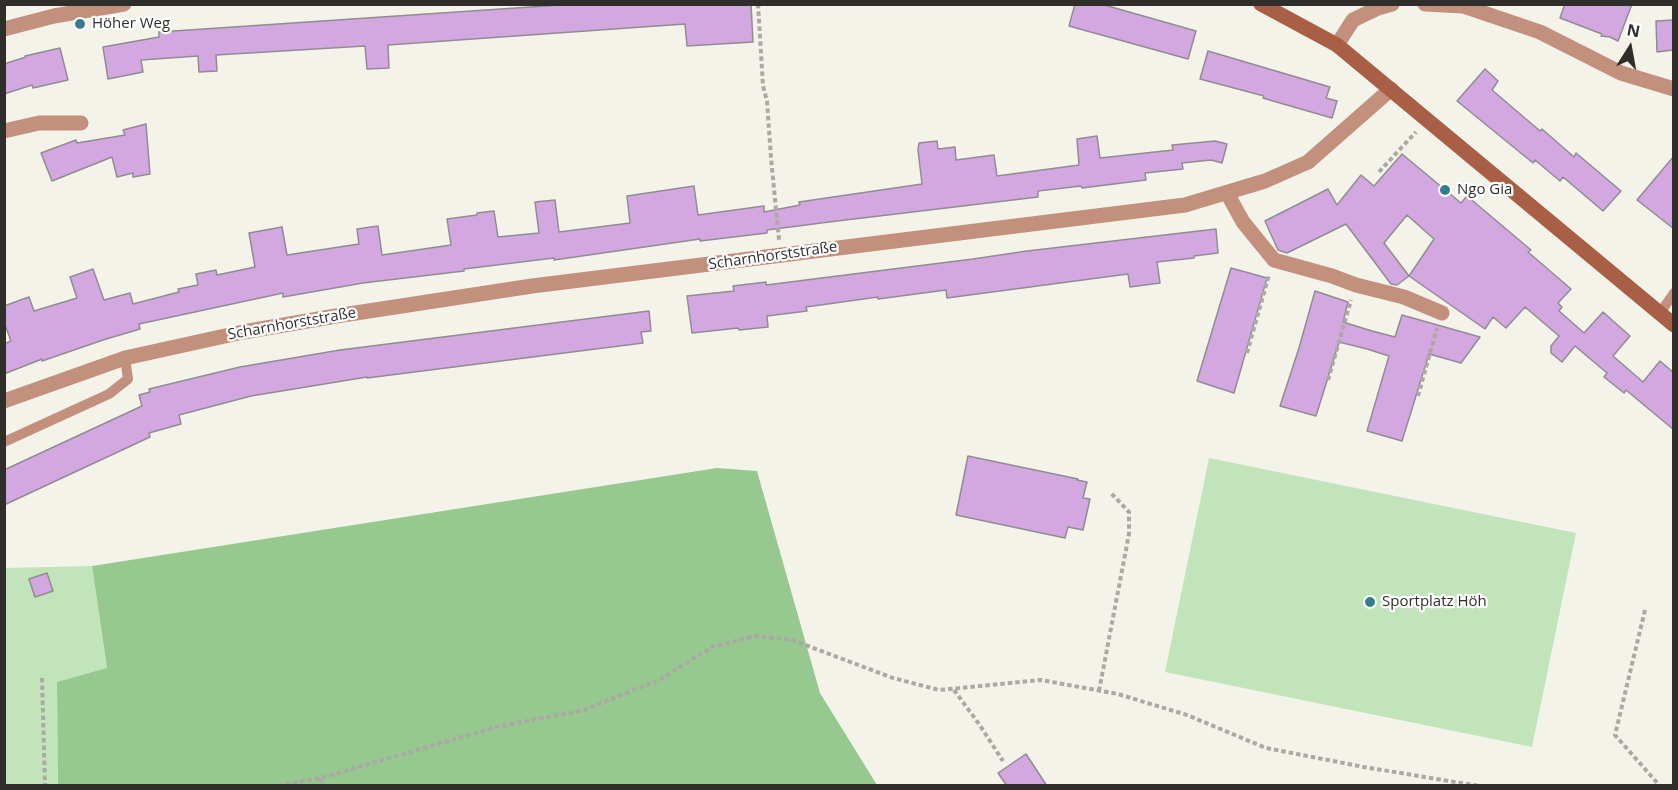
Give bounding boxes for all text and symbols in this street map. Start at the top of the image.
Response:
place label: Höher Weg [92,15,170,33]
marker: Höher Weg [73,17,87,31]
north arrow [1600,18,1660,78]
text: N [1625,18,1642,42]
place label: Ngo Gia [1457,181,1512,199]
marker: Ngo Gia [1438,183,1452,197]
street label: Scharnhorststraße [707,238,839,274]
street label: Scharnhorststraße [227,304,357,344]
place label: Sportplatz Höh [1382,593,1487,611]
marker: Sportplatz Höh [1363,595,1377,609]

